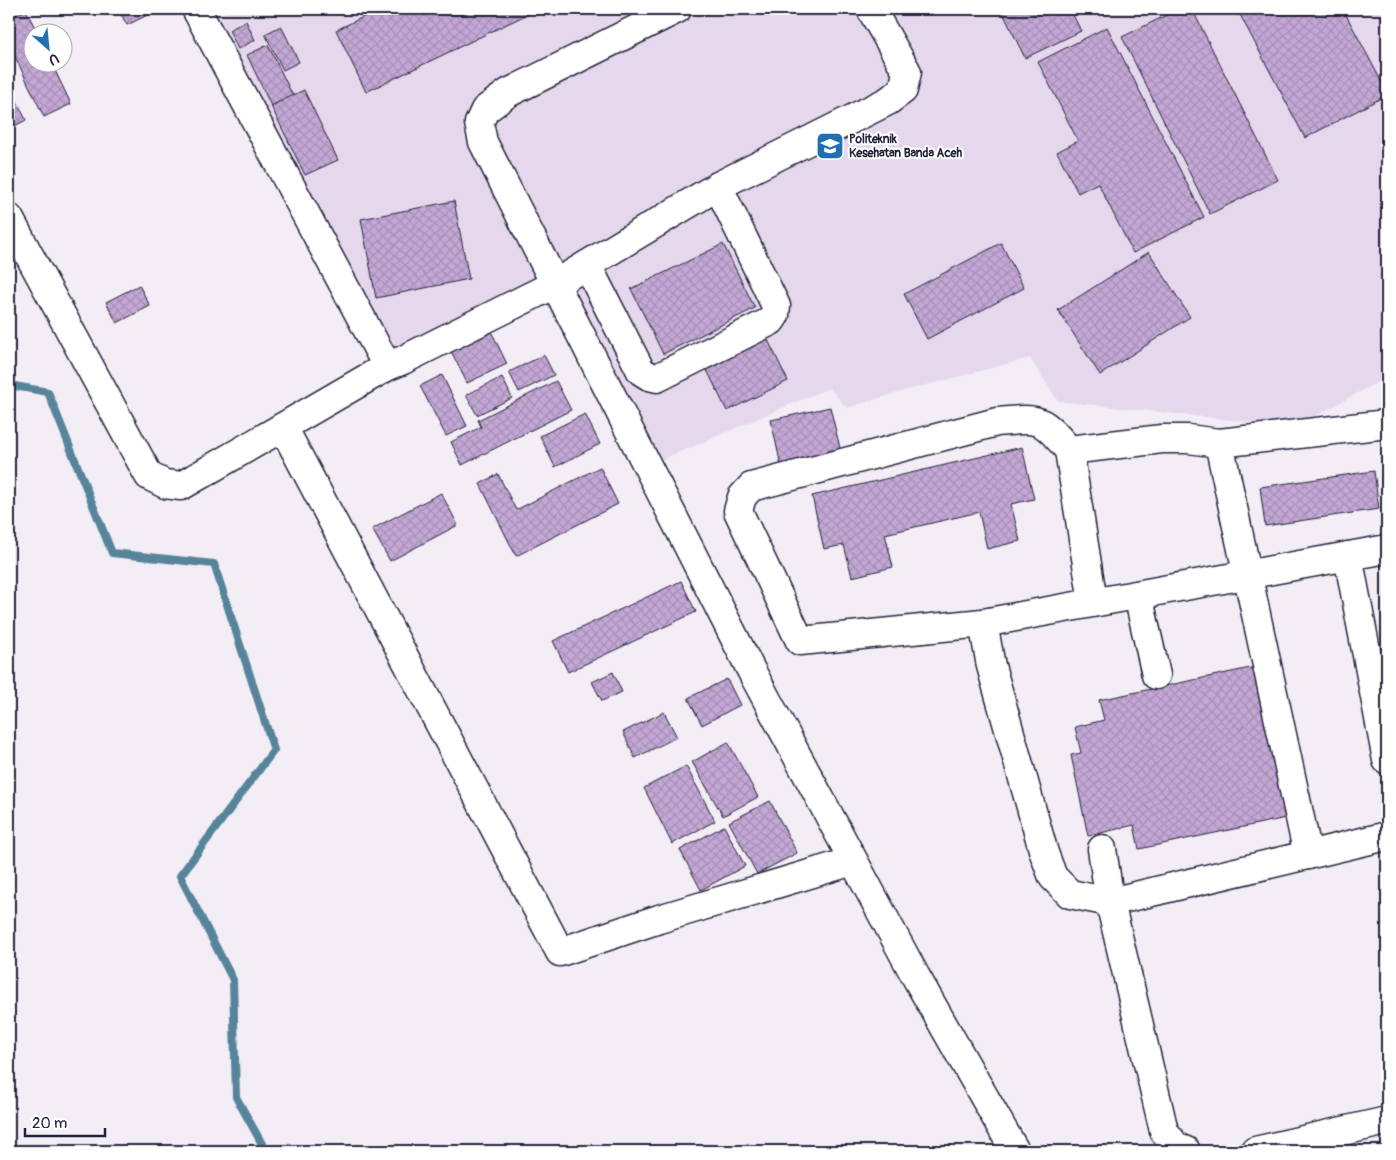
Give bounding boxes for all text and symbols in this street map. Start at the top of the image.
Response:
north arrow [22,22,72,72]
text: U [46,49,62,69]
school or university icon: Politeknik Kesehatan Banda Aceh [815,131,845,161]
place label: Politeknik Kesehatan Banda Aceh [849,132,962,161]
scale bar [25,1105,105,1137]
text: 20 m [32,1114,67,1133]

